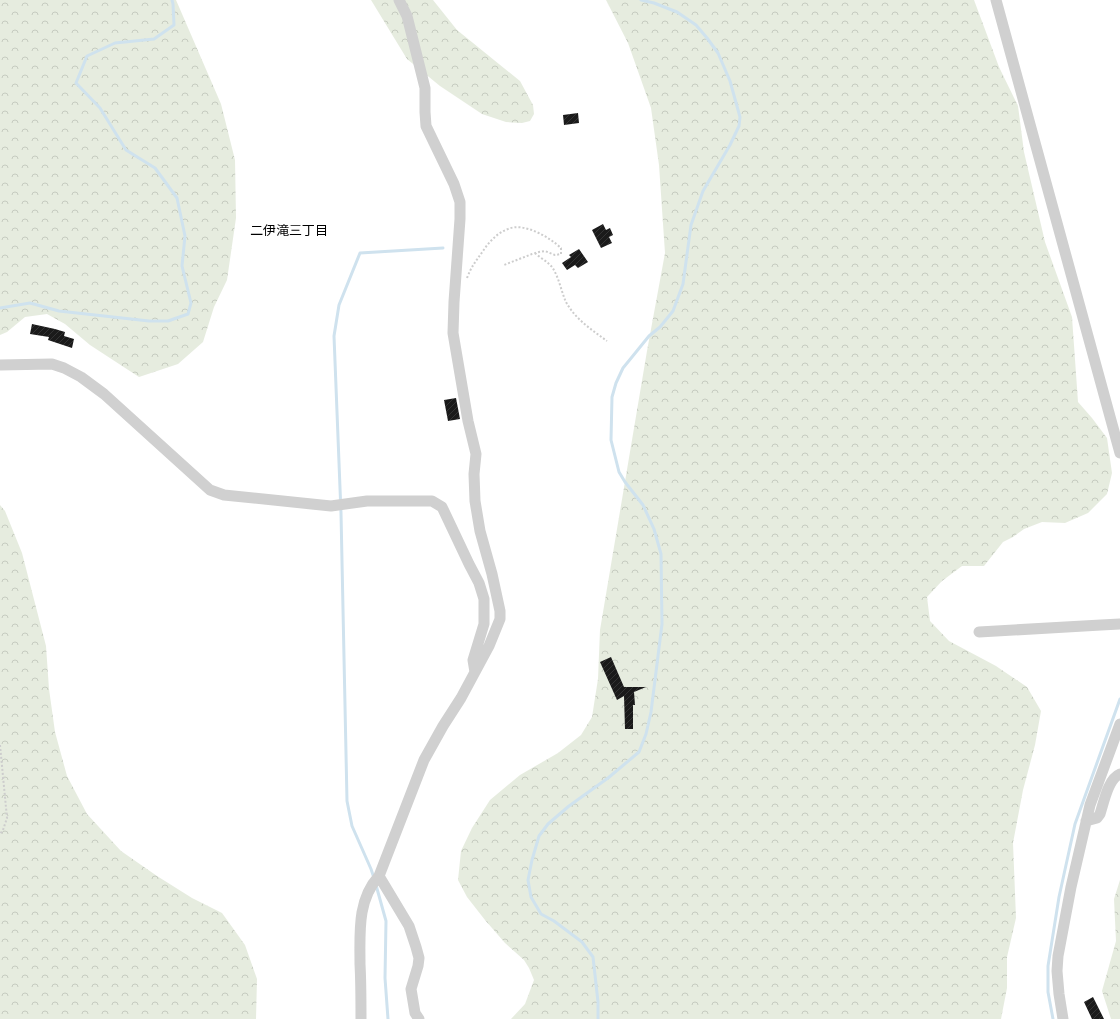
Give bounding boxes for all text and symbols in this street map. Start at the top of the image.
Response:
district label: 二伊滝三丁目 [250,223,328,239]

